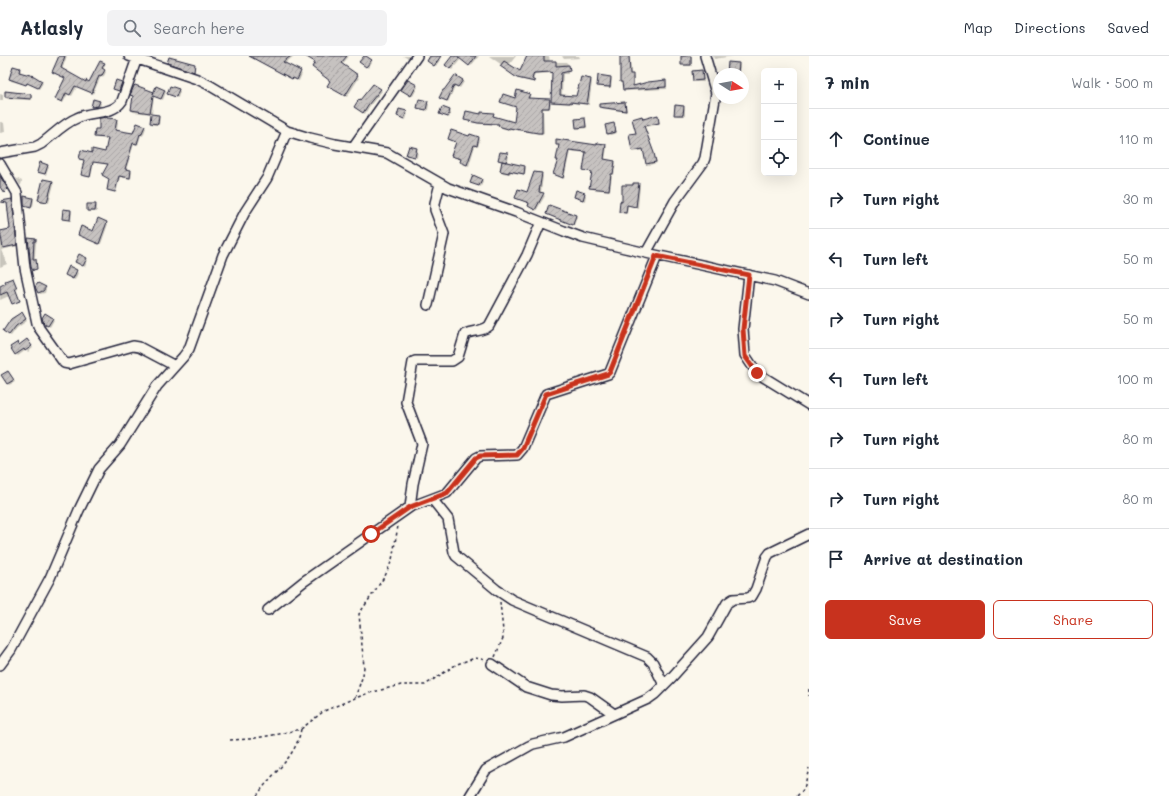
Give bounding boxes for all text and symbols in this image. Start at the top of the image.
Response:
search box [107,10,387,46]
text: Atlasly [20,15,83,40]
icon: search [121,17,143,39]
text: Search here [153,18,245,38]
text: Map [964,18,992,37]
text: Directions [1014,18,1085,37]
text: Saved [1107,18,1149,37]
north arrow [713,68,749,104]
map controls [761,68,797,176]
button: + [761,68,797,104]
text: 7 min [825,71,870,93]
text: Walk · 500 m [1071,74,1153,91]
button: − [761,104,797,140]
icon: ahead [825,128,847,150]
text: Continue [863,129,930,149]
text: 110 m [1119,130,1153,147]
button: locate [761,140,797,176]
icon: right [825,188,847,210]
text: Turn right [863,189,940,209]
text: 30 m [1123,190,1153,207]
icon: left [825,248,847,270]
text: Turn left [863,249,928,269]
text: 50 m [1123,250,1153,267]
icon: right [825,308,847,330]
text: Turn right [863,309,940,329]
text: 50 m [1123,310,1153,327]
route end [748,364,766,382]
icon: left [825,368,847,390]
text: Turn left [863,369,928,389]
text: 100 m [1117,370,1153,387]
icon: right [825,428,847,450]
text: Turn right [863,429,940,449]
text: 80 m [1123,430,1153,447]
icon: right [825,488,847,510]
text: Turn right [863,489,940,509]
text: 80 m [1123,490,1153,507]
route start [362,525,380,543]
icon: arrive [825,548,847,570]
text: Arrive at destination [863,549,1023,569]
button: Save [825,600,985,639]
button: Share [993,600,1153,639]

